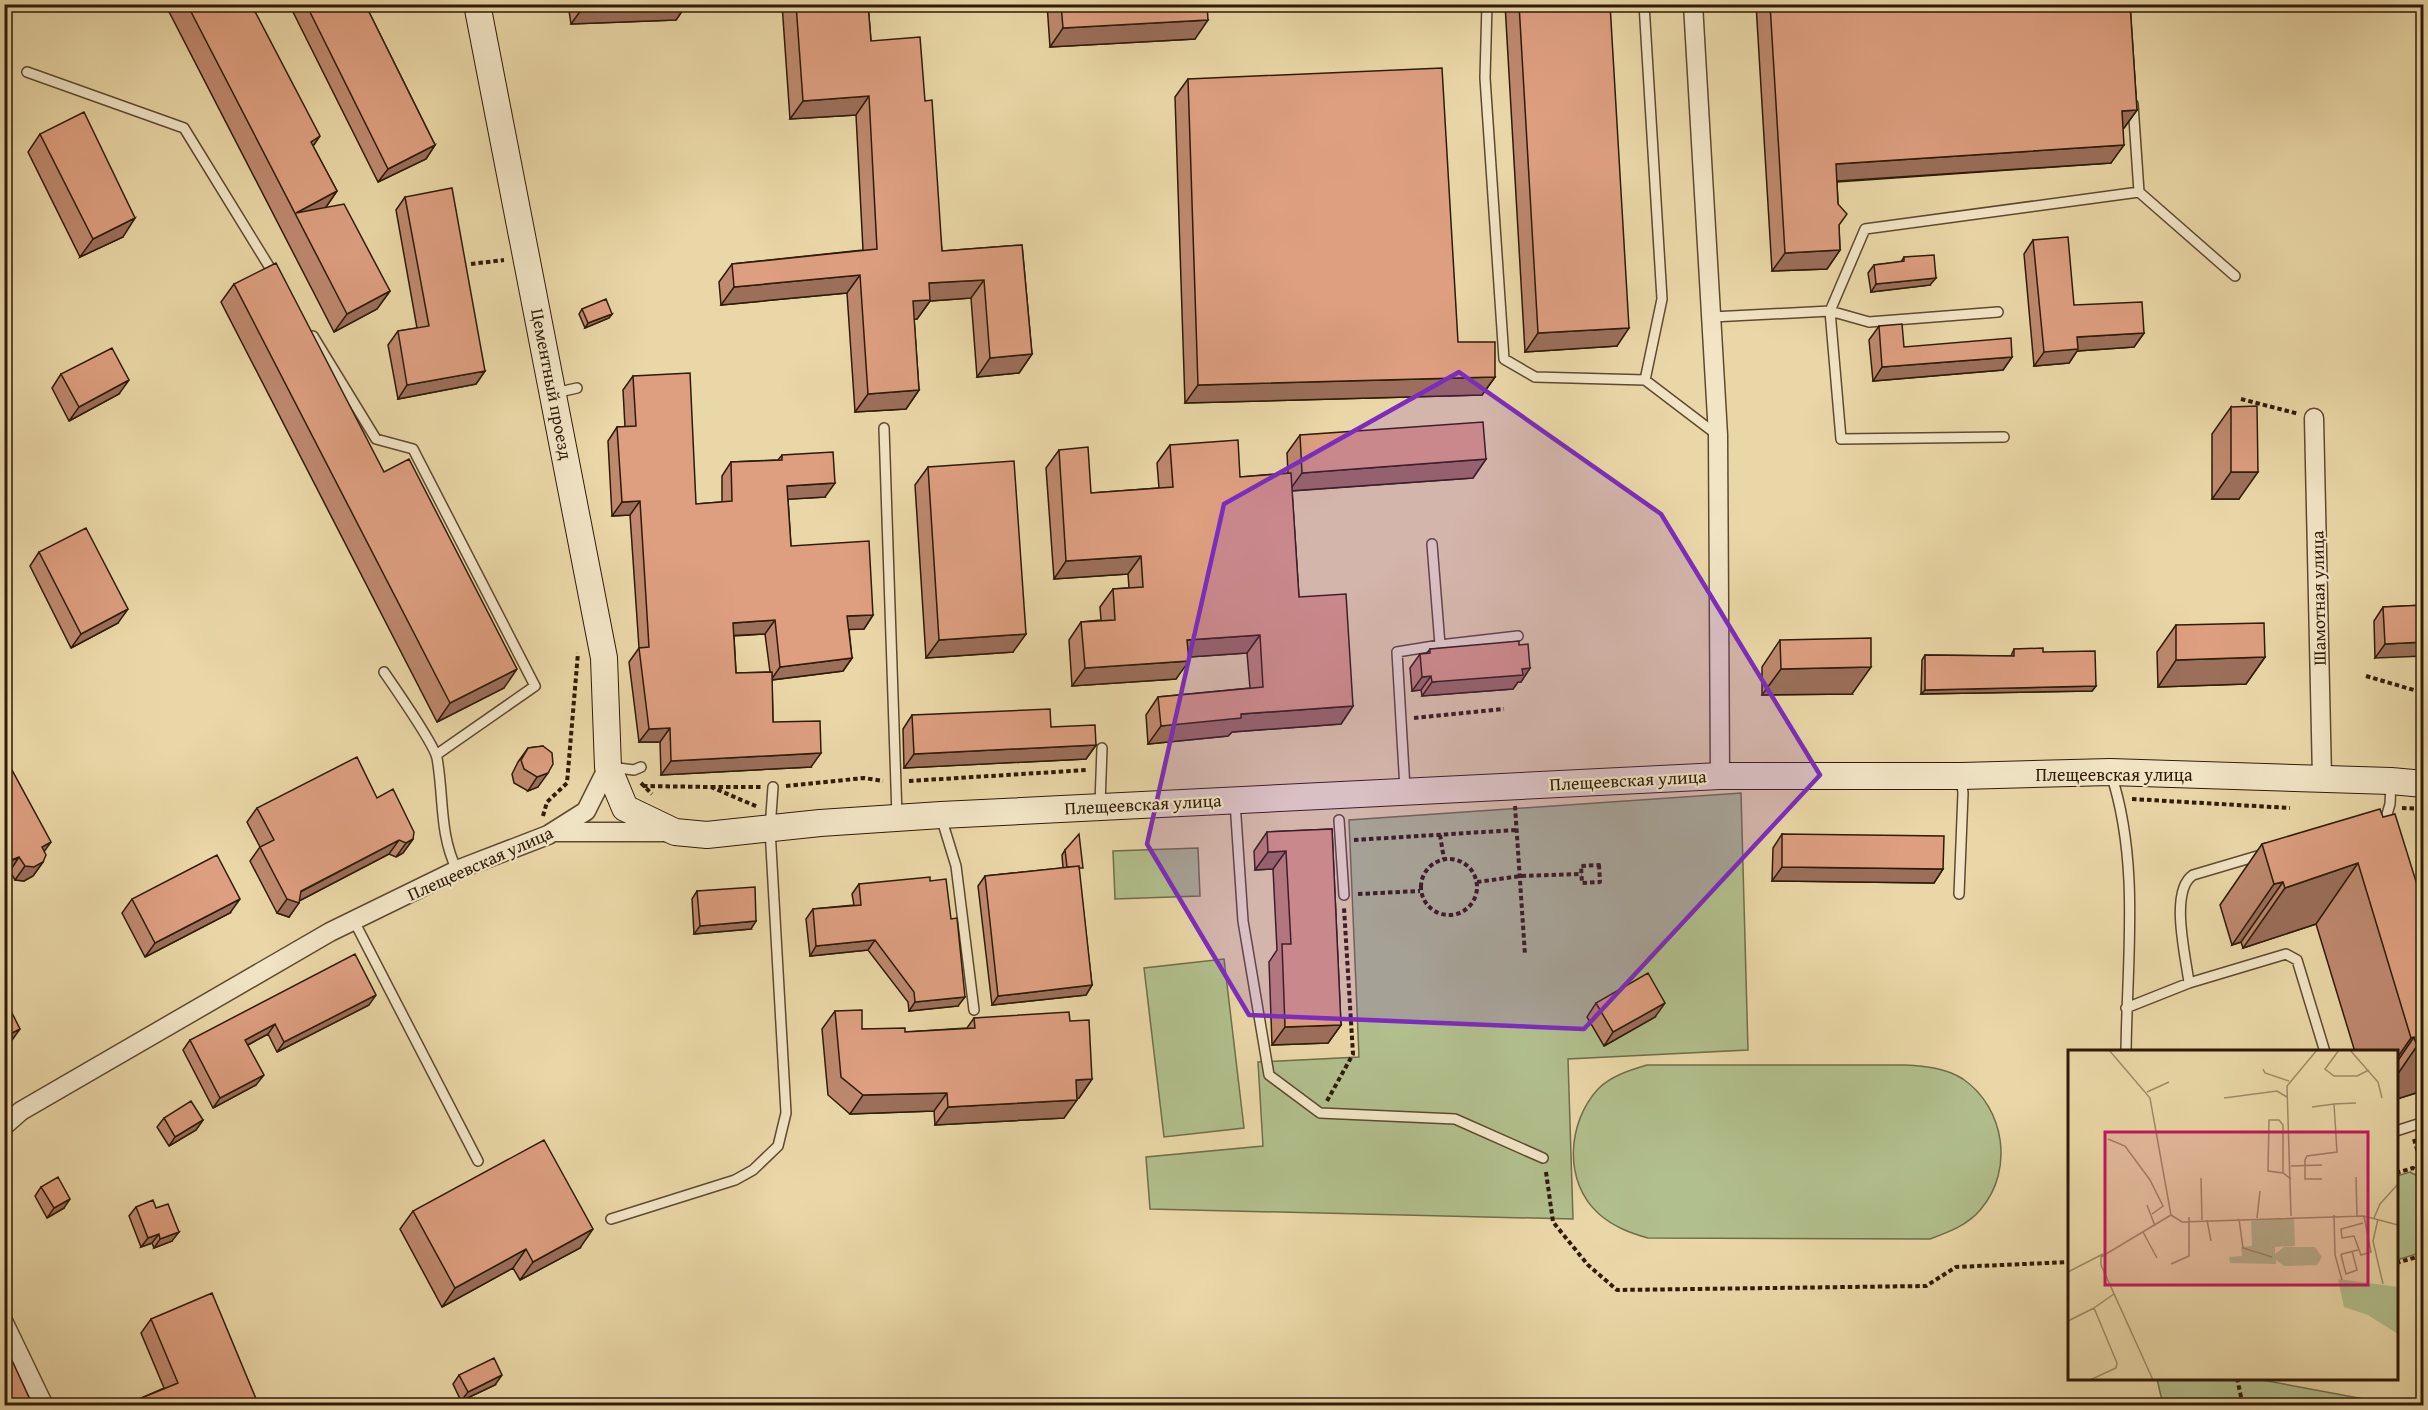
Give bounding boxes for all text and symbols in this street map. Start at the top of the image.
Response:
street label: Цементный проезд [524,306,580,462]
street label: Шамотная улица [2303,530,2333,666]
street label: Плещеевская улица [2035,761,2193,788]
street label: Плещеевская улица [1549,762,1708,798]
street label: Плещеевская улица [1064,786,1223,822]
street label: Плещеевская улица [403,819,558,907]
inset map [2068,1050,2398,1380]

